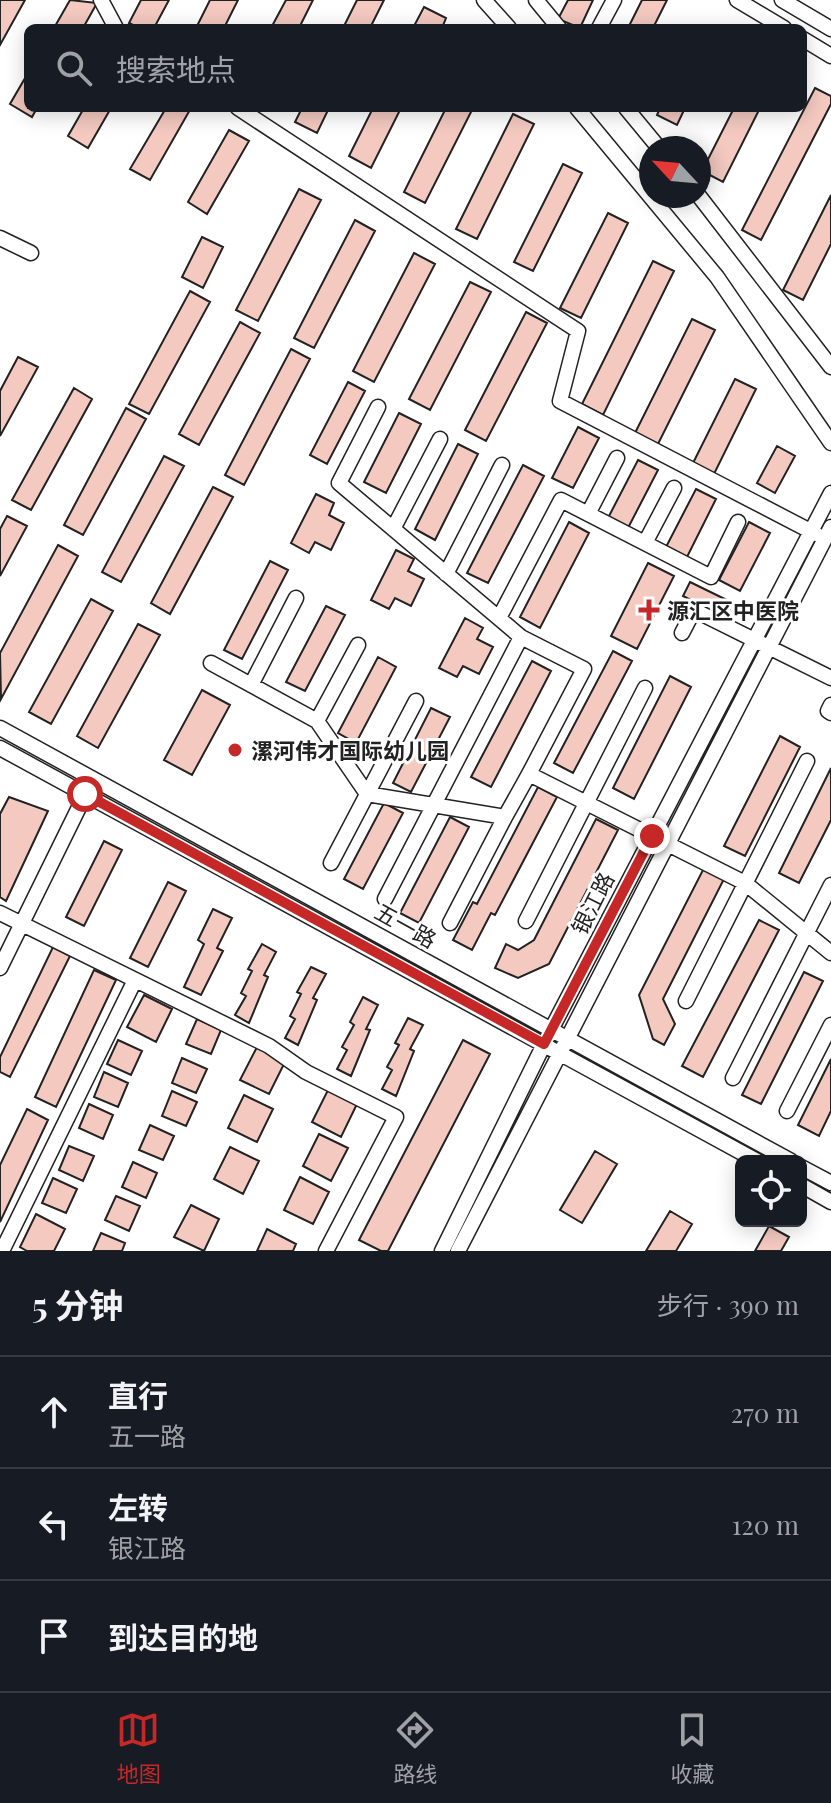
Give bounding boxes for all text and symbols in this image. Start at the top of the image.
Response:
search box [24,24,807,112]
icon: search [52,46,96,90]
text: 搜索地点 [116,49,236,89]
north arrow [639,136,711,208]
place label: 源汇区中医院 [667,595,799,625]
marker: 源汇区中医院 [638,599,660,621]
place label: 漯河伟才国际幼儿园 [251,735,449,765]
marker: 漯河伟才国际幼儿园 [226,741,244,759]
route start [67,776,103,812]
route end [634,818,670,854]
street label: 银江路 [564,867,620,939]
street label: 五一路 [370,896,442,954]
map controls [735,1155,807,1227]
button: locate [735,1155,807,1227]
text: 5 分钟 [32,1281,123,1327]
text: 步行 · 390 m [657,1287,799,1322]
text: 直行 [108,1375,168,1415]
icon: ahead [32,1390,76,1434]
text: 270 m [731,1395,799,1430]
text: 五一路 [108,1418,186,1453]
text: 左转 [108,1487,168,1527]
icon: left [32,1502,76,1546]
text: 120 m [732,1507,799,1542]
text: 银江路 [108,1530,186,1565]
icon: arrive [32,1614,76,1658]
text: 到达目的地 [108,1617,258,1657]
tab: 地图 [116,1708,161,1788]
tab: 路线 [393,1708,438,1788]
tab: 收藏 [670,1708,715,1788]

